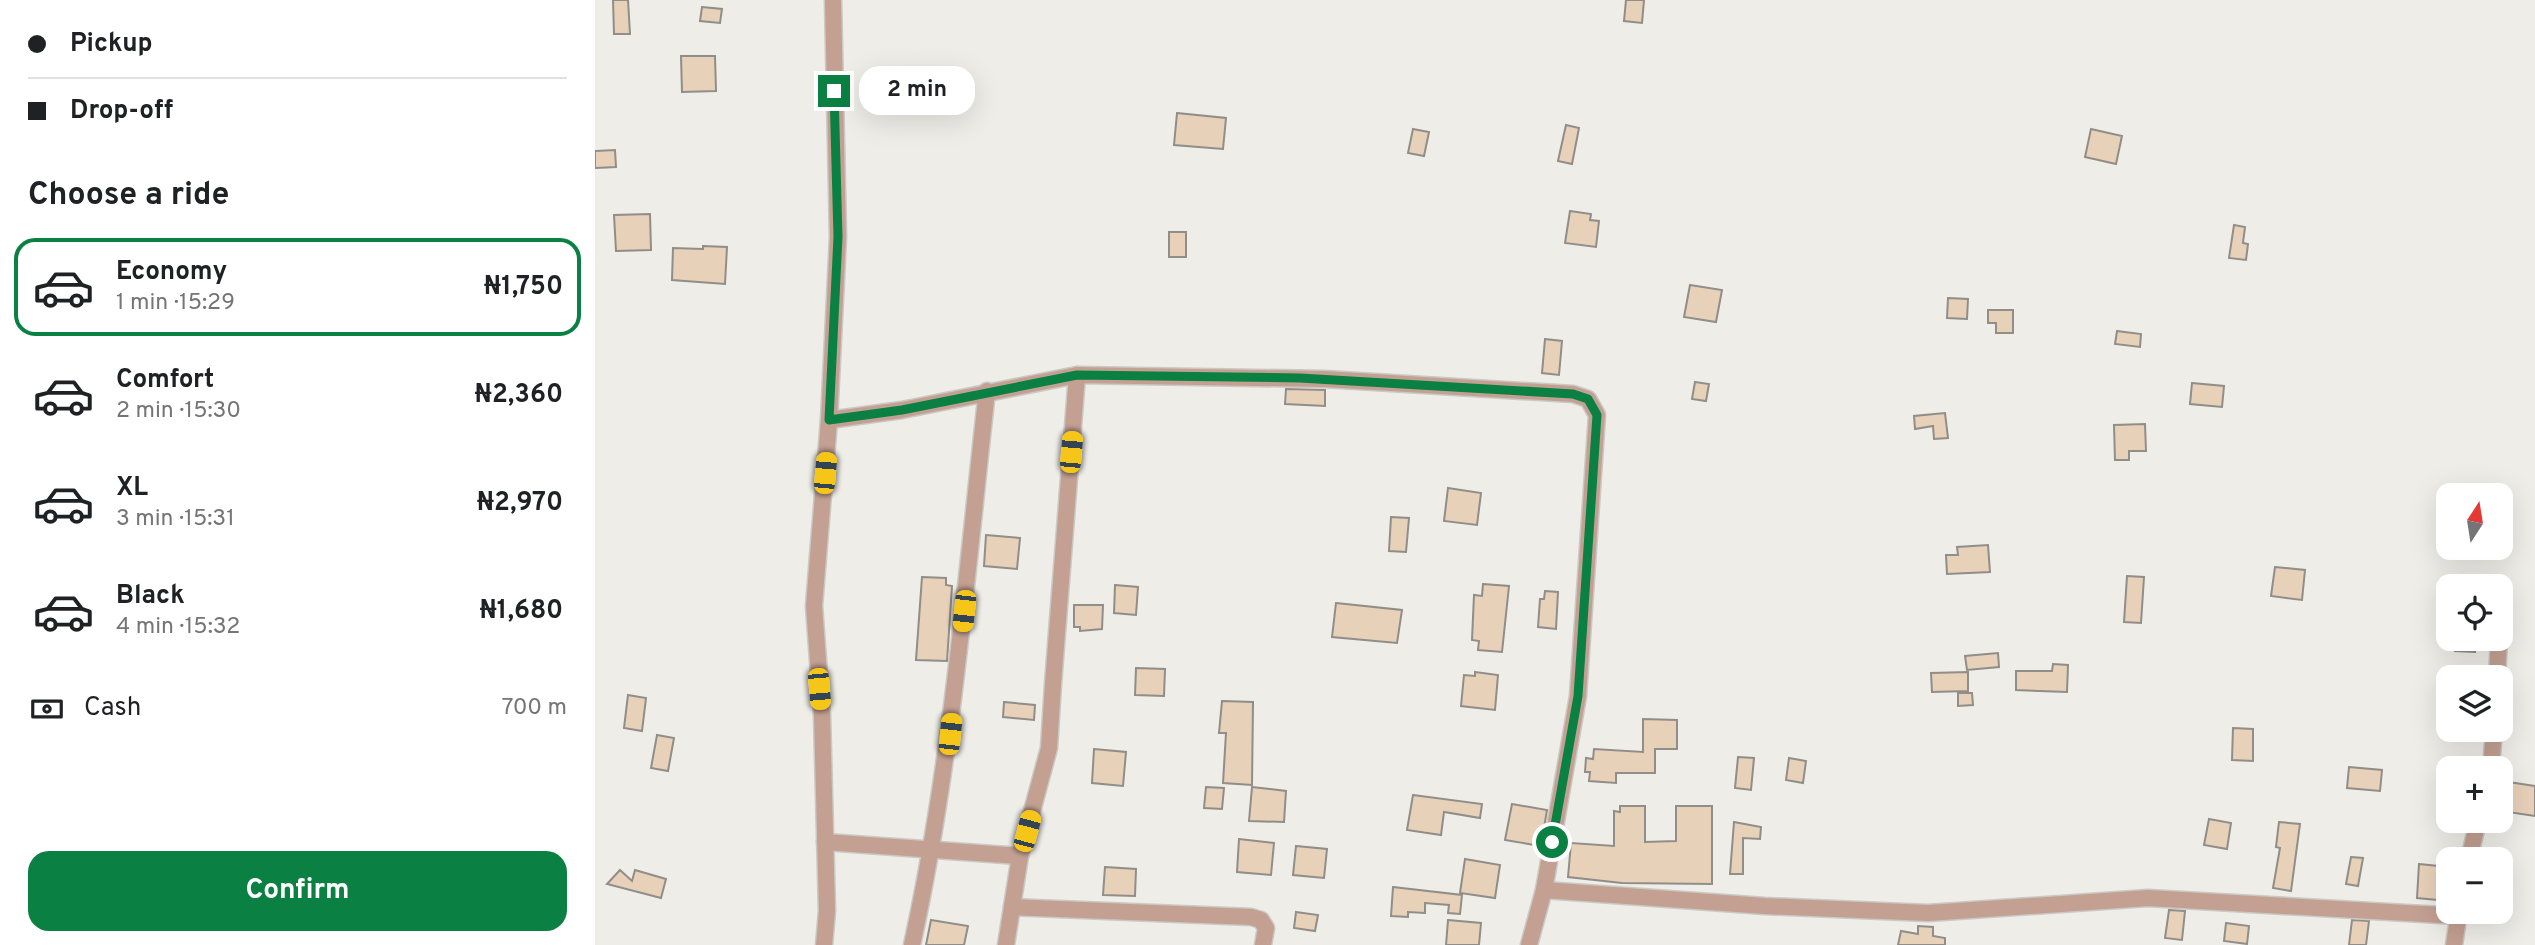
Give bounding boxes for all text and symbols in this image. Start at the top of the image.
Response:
text: Pickup [70,28,153,61]
callout: 2 min [859,66,974,116]
route end [818,75,850,107]
text: 2 min [887,76,947,105]
text: Drop-off [70,95,173,128]
text: Choose a ride [28,176,229,216]
icon: car [32,256,95,319]
text: Economy [116,256,227,289]
text: ₦1,750 [484,271,563,304]
text: 1 min · 15:29 [116,289,235,318]
icon: car [32,364,95,427]
text: Comfort [116,364,214,397]
text: ₦2,360 [475,379,563,412]
text: 2 min · 15:30 [116,397,241,426]
car [1059,430,1084,474]
car [813,451,838,495]
icon: car [32,472,95,535]
text: XL [116,472,148,505]
north arrow [2436,483,2513,560]
map controls [2436,483,2513,924]
text: ₦2,970 [477,487,563,520]
text: 3 min · 15:31 [116,505,235,534]
button: locate [2436,574,2513,651]
icon: car [32,580,95,643]
text: Black [116,580,185,613]
car [952,589,977,633]
text: ₦1,680 [479,595,563,628]
text: 4 min · 15:32 [116,613,240,642]
button: layers [2436,665,2513,742]
car [807,667,832,711]
icon: cash [28,690,66,728]
text: Cash [84,692,141,725]
text: 700 m [501,694,567,723]
car [938,712,963,756]
button: + [2436,756,2513,833]
car [1012,808,1043,854]
route start [1536,826,1568,858]
button: − [2436,847,2513,924]
button: Confirm [28,851,567,931]

